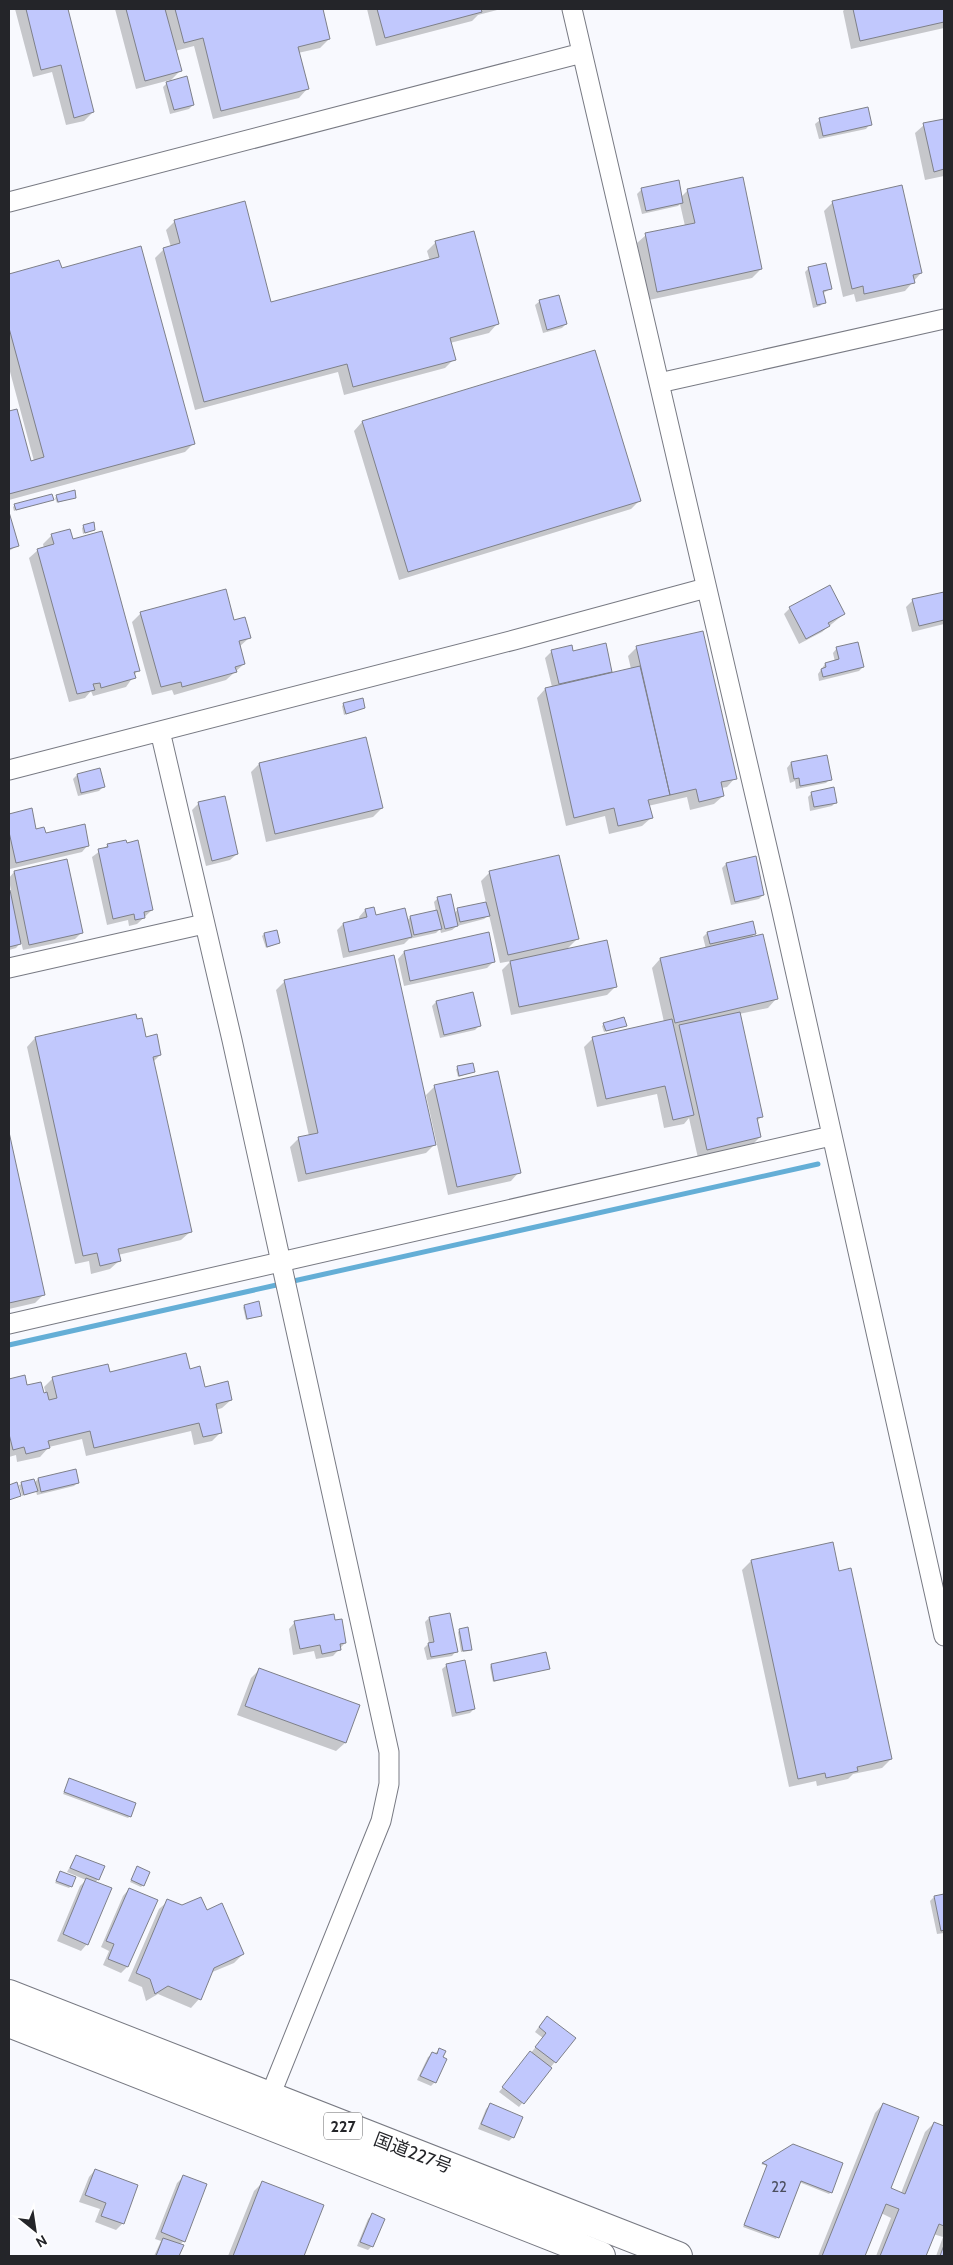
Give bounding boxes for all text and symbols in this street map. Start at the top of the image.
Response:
road number: 227 [324,2112,362,2140]
street label: 国道227号 [371,2128,455,2178]
house number: 22 [771,2178,787,2196]
north arrow [10,2205,60,2255]
text: N [33,2231,50,2252]

